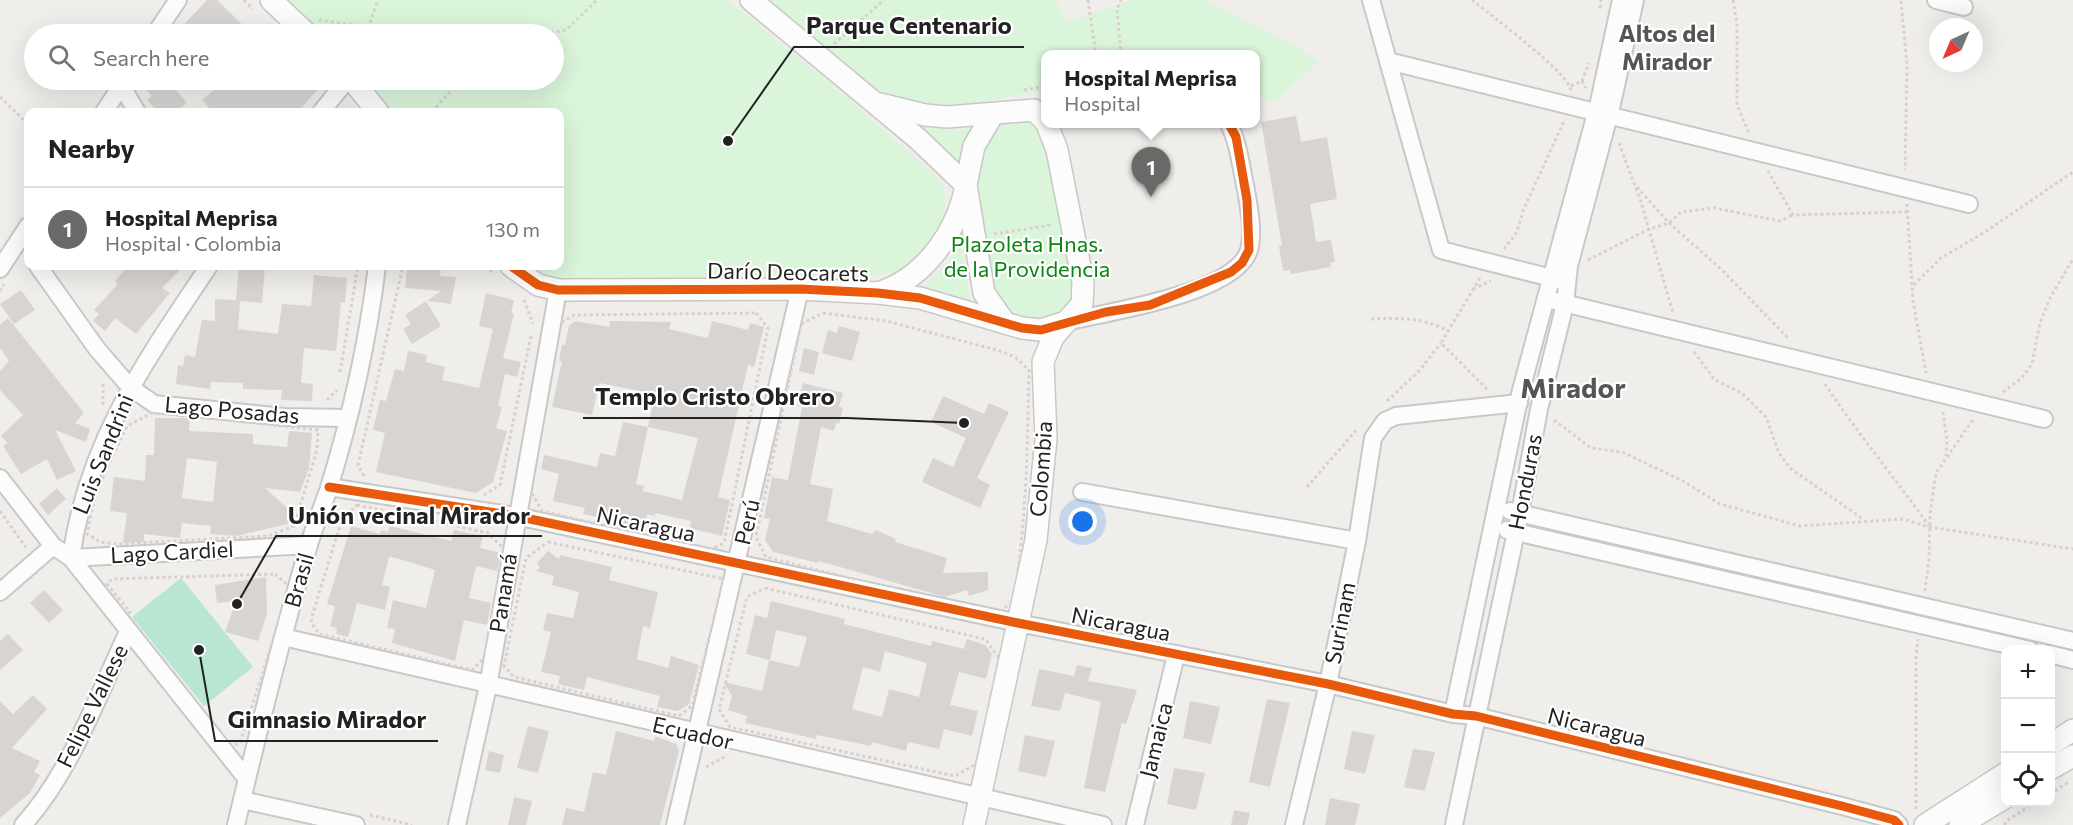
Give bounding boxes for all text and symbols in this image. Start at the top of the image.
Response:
callout: Parque Centenario [794,5,1024,47]
text: Parque Centenario [806,10,1012,39]
district label: Altos del Mirador [1619,18,1715,75]
north arrow [1929,18,1983,72]
search box [24,24,564,90]
icon: search [45,41,78,74]
text: Search here [93,44,209,71]
popup [1041,50,1260,128]
text: Hospital Meprisa [1064,64,1237,91]
text: Hospital [1064,91,1141,115]
text: Nearby [48,132,135,163]
pin: 1 [1132,148,1170,197]
text: Hospital Meprisa [105,204,278,231]
text: 1 [63,217,72,241]
text: 130 m [486,217,540,241]
park label: Plazoleta Hnas. de la Providencia [944,230,1110,282]
text: Hospital · Colombia [105,231,282,255]
street label: Darío Deocarets [707,257,869,286]
district label: Mirador [1520,370,1626,404]
callout: Templo Cristo Obrero [583,376,847,418]
text: Templo Cristo Obrero [595,381,835,410]
street label: Luis Sandrini [66,390,139,518]
street label: Lago Posadas [163,390,301,429]
street label: Colombia [1024,420,1057,518]
street label: Honduras [1502,432,1547,532]
callout: Unión vecinal Mirador [276,494,542,536]
street label: Perú [728,496,765,547]
text: Unión vecinal Mirador [288,500,530,529]
street label: Nicaragua [594,500,698,547]
your location [1068,507,1097,536]
street label: Lago Cardiel [110,535,234,568]
street label: Brasil [278,549,319,610]
street label: Panamá [483,551,522,635]
street label: Surinam [1318,580,1361,666]
street label: Nicaragua [1069,601,1173,646]
street label: Felipe Vallese [50,640,133,772]
map controls [2001,645,2055,807]
button: + [2001,645,2055,699]
callout: Gimnasio Mirador [215,699,438,741]
street label: Jamaica [1133,699,1178,780]
button: − [2001,699,2055,753]
street label: Nicaragua [1545,701,1649,752]
text: Gimnasio Mirador [228,704,427,733]
street label: Ecuador [650,710,736,755]
button: locate [2001,753,2055,807]

